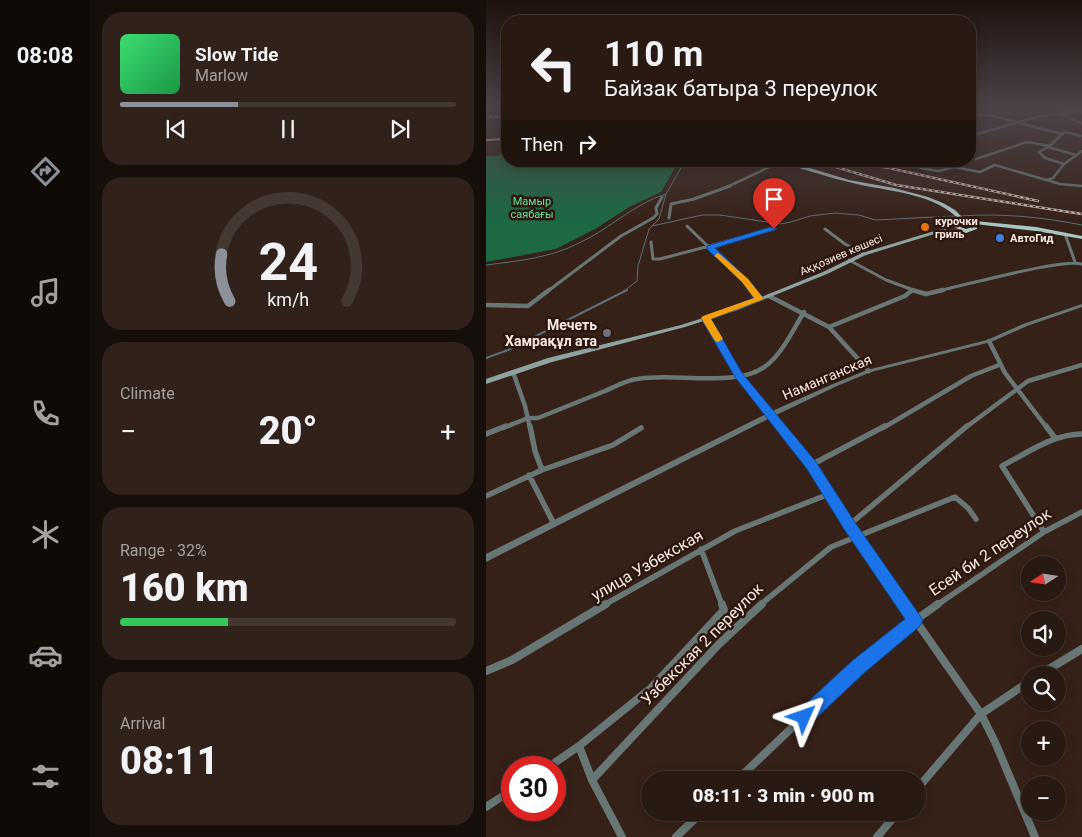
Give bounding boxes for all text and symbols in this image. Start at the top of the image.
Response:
text: 110 m [604,34,703,75]
icon: left [521,35,586,100]
text: 08:08 [17,43,73,68]
text: Slow Tide [195,43,278,66]
text: Marlow [195,66,248,85]
text: Байзак батыра 3 переулок [604,76,878,101]
icon: previous [162,115,190,143]
icon: pause [274,115,302,143]
icon: next [386,115,414,143]
icon: right [573,130,601,158]
text: Then [521,133,563,156]
icon: directions [28,154,63,189]
pin [753,178,795,229]
icon: arrive [760,185,788,213]
park label: Мамыр саябағы [510,195,554,221]
place label: курочки гриль [935,215,978,241]
marker: курочки гриль [919,221,931,233]
text: 24 [258,232,318,293]
street label: Аққозиев көшесі [798,232,884,278]
marker: АвтоГид [994,232,1006,244]
place label: АвтоГид [1010,232,1054,245]
icon: music [28,275,63,310]
text: km/h [267,289,309,310]
place label: Мечеть Хамрақұл ата [505,317,598,349]
marker: Мечеть Хамрақұл ата [601,327,613,339]
street label: Наманганская [780,351,874,403]
text: Climate [120,384,175,403]
icon: phone [28,396,63,431]
text: 20° [259,409,317,453]
text: − [120,415,136,448]
text: + [440,415,456,448]
street label: Есей би 2 переулок [925,504,1055,600]
icon: climate [28,517,63,552]
street label: улица Узбекская [588,525,706,605]
text: Range · 32% [120,541,207,560]
north arrow [1021,556,1066,601]
map controls [1021,556,1066,821]
text: 160 km [120,566,249,610]
street label: Узбекская 2 переулок [637,579,767,709]
button: sound [1021,611,1066,656]
icon: car [28,638,63,673]
button: search [1021,666,1066,711]
position arrow [777,690,829,742]
text: Arrival [120,714,165,733]
button: + [1021,721,1066,766]
text: 08:11 [120,739,219,783]
speed limit sign: 30 [501,756,566,821]
icon: filters [28,759,63,794]
button: − [1021,776,1066,821]
text: 08:11 · 3 min · 900 m [692,784,875,807]

